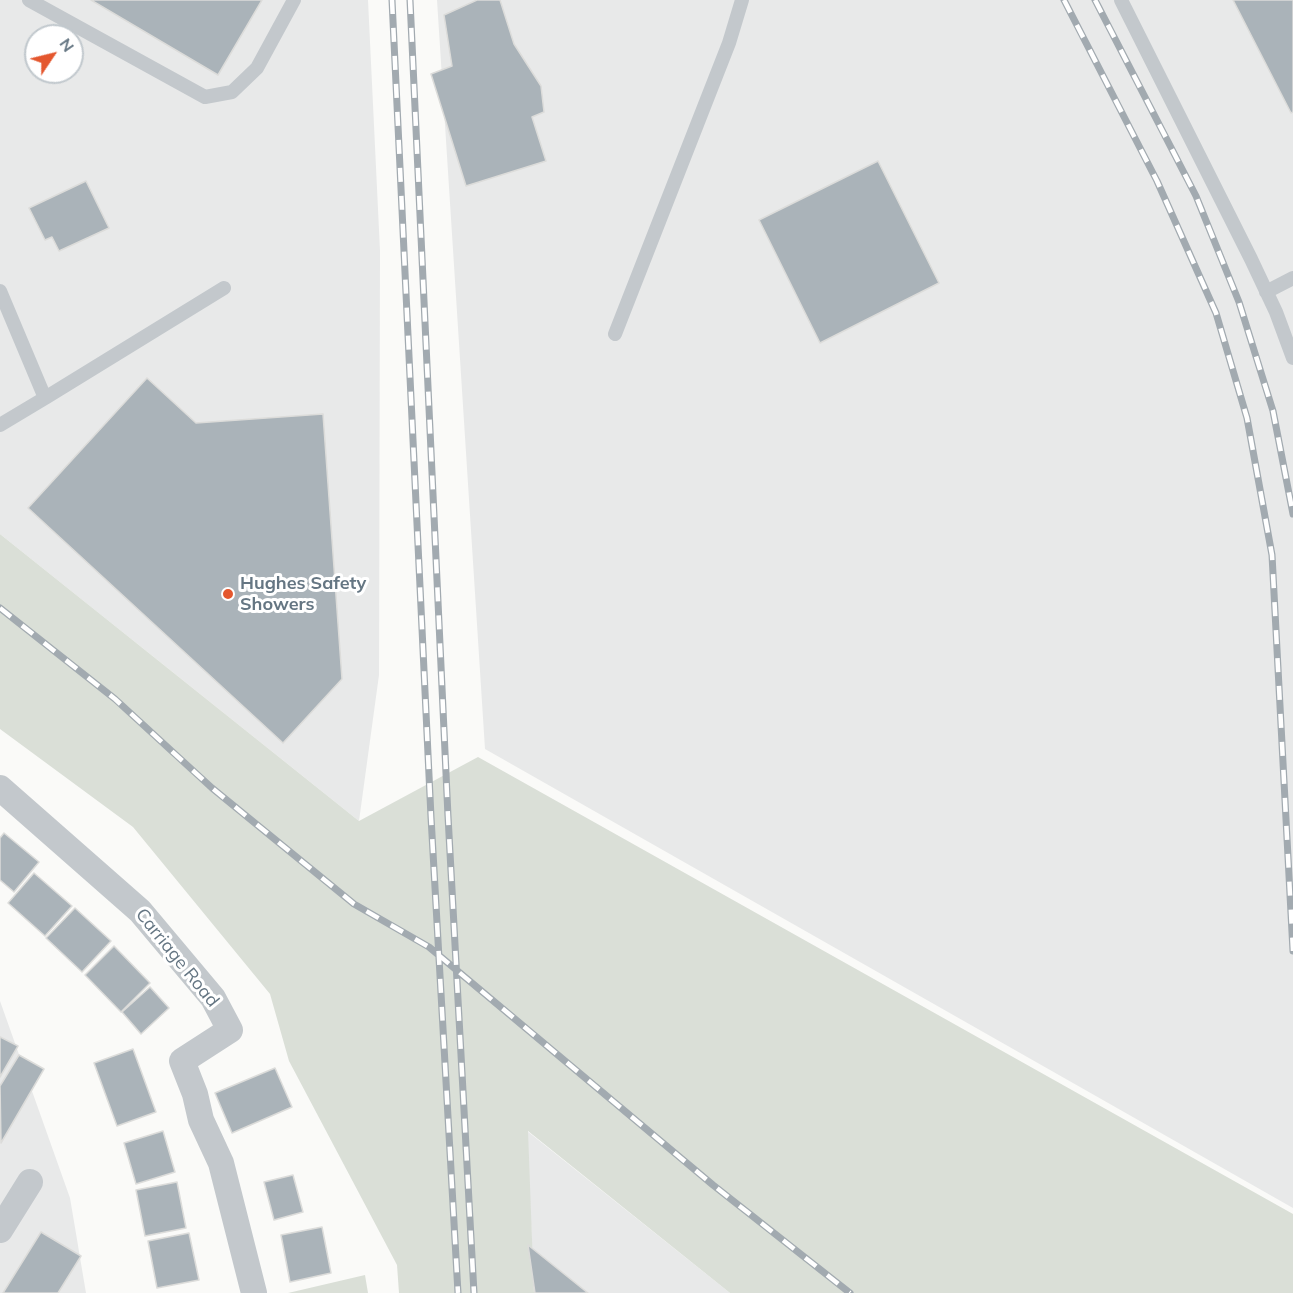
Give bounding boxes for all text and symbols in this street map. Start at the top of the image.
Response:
north arrow [24,24,84,84]
text: N [55,34,79,56]
place label: Hughes Safety Showers [240,573,366,616]
marker: Hughes Safety Showers [221,587,235,601]
street label: Carriage Road [131,904,223,1012]

